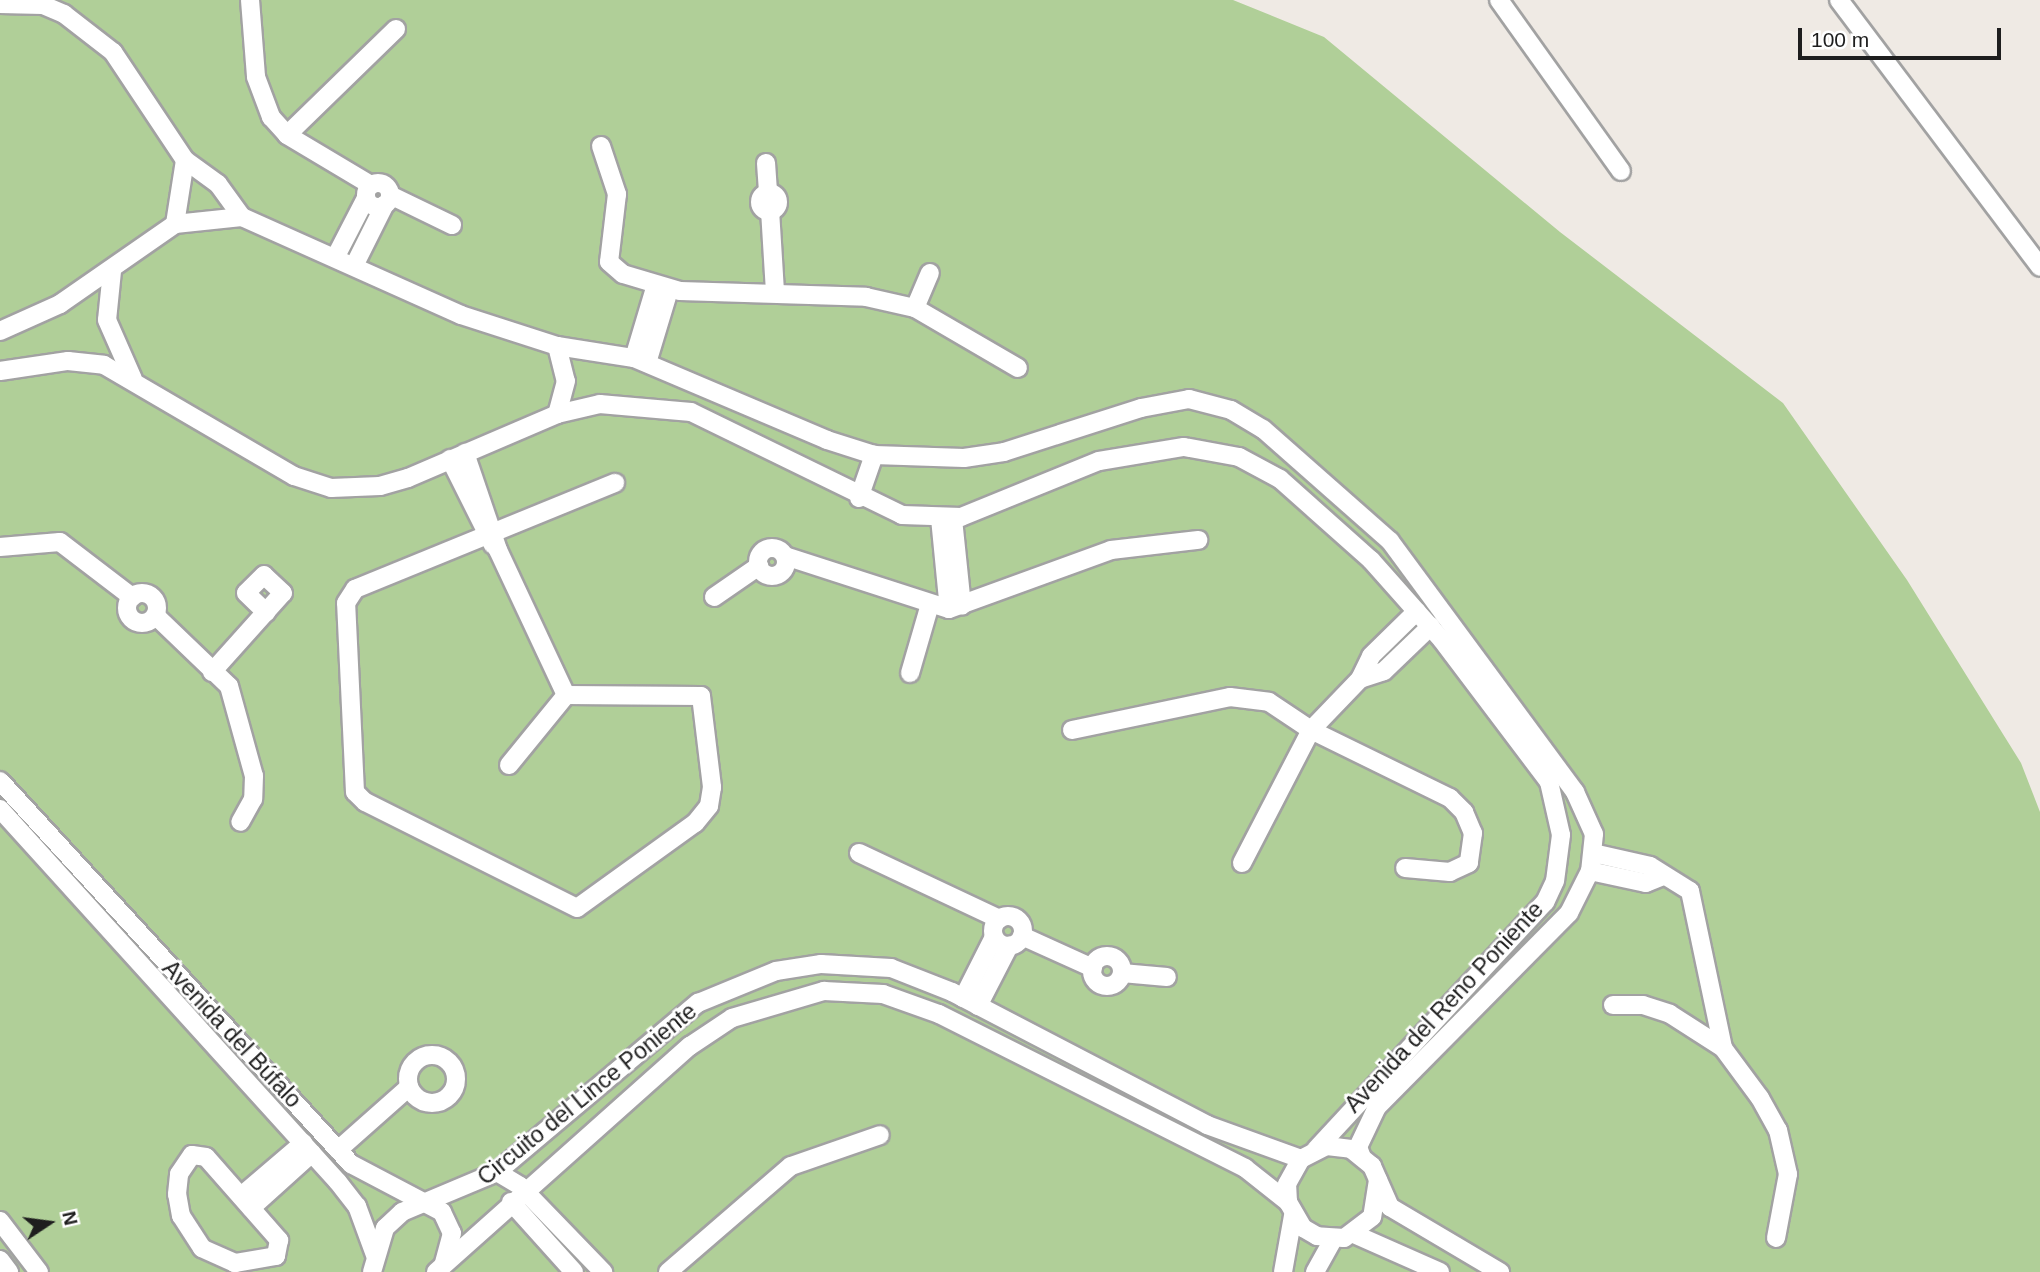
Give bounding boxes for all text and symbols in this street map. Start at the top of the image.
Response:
scale bar [1802,14,2005,58]
text: 100 m [1811,28,1869,51]
street label: Avenida del Reno Poniente [1339,896,1549,1118]
street label: Avenida del Búfalo [157,955,307,1113]
street label: Circuito del Lince Poniente [472,997,702,1191]
north arrow [14,1188,84,1258]
text: N [58,1209,82,1227]

